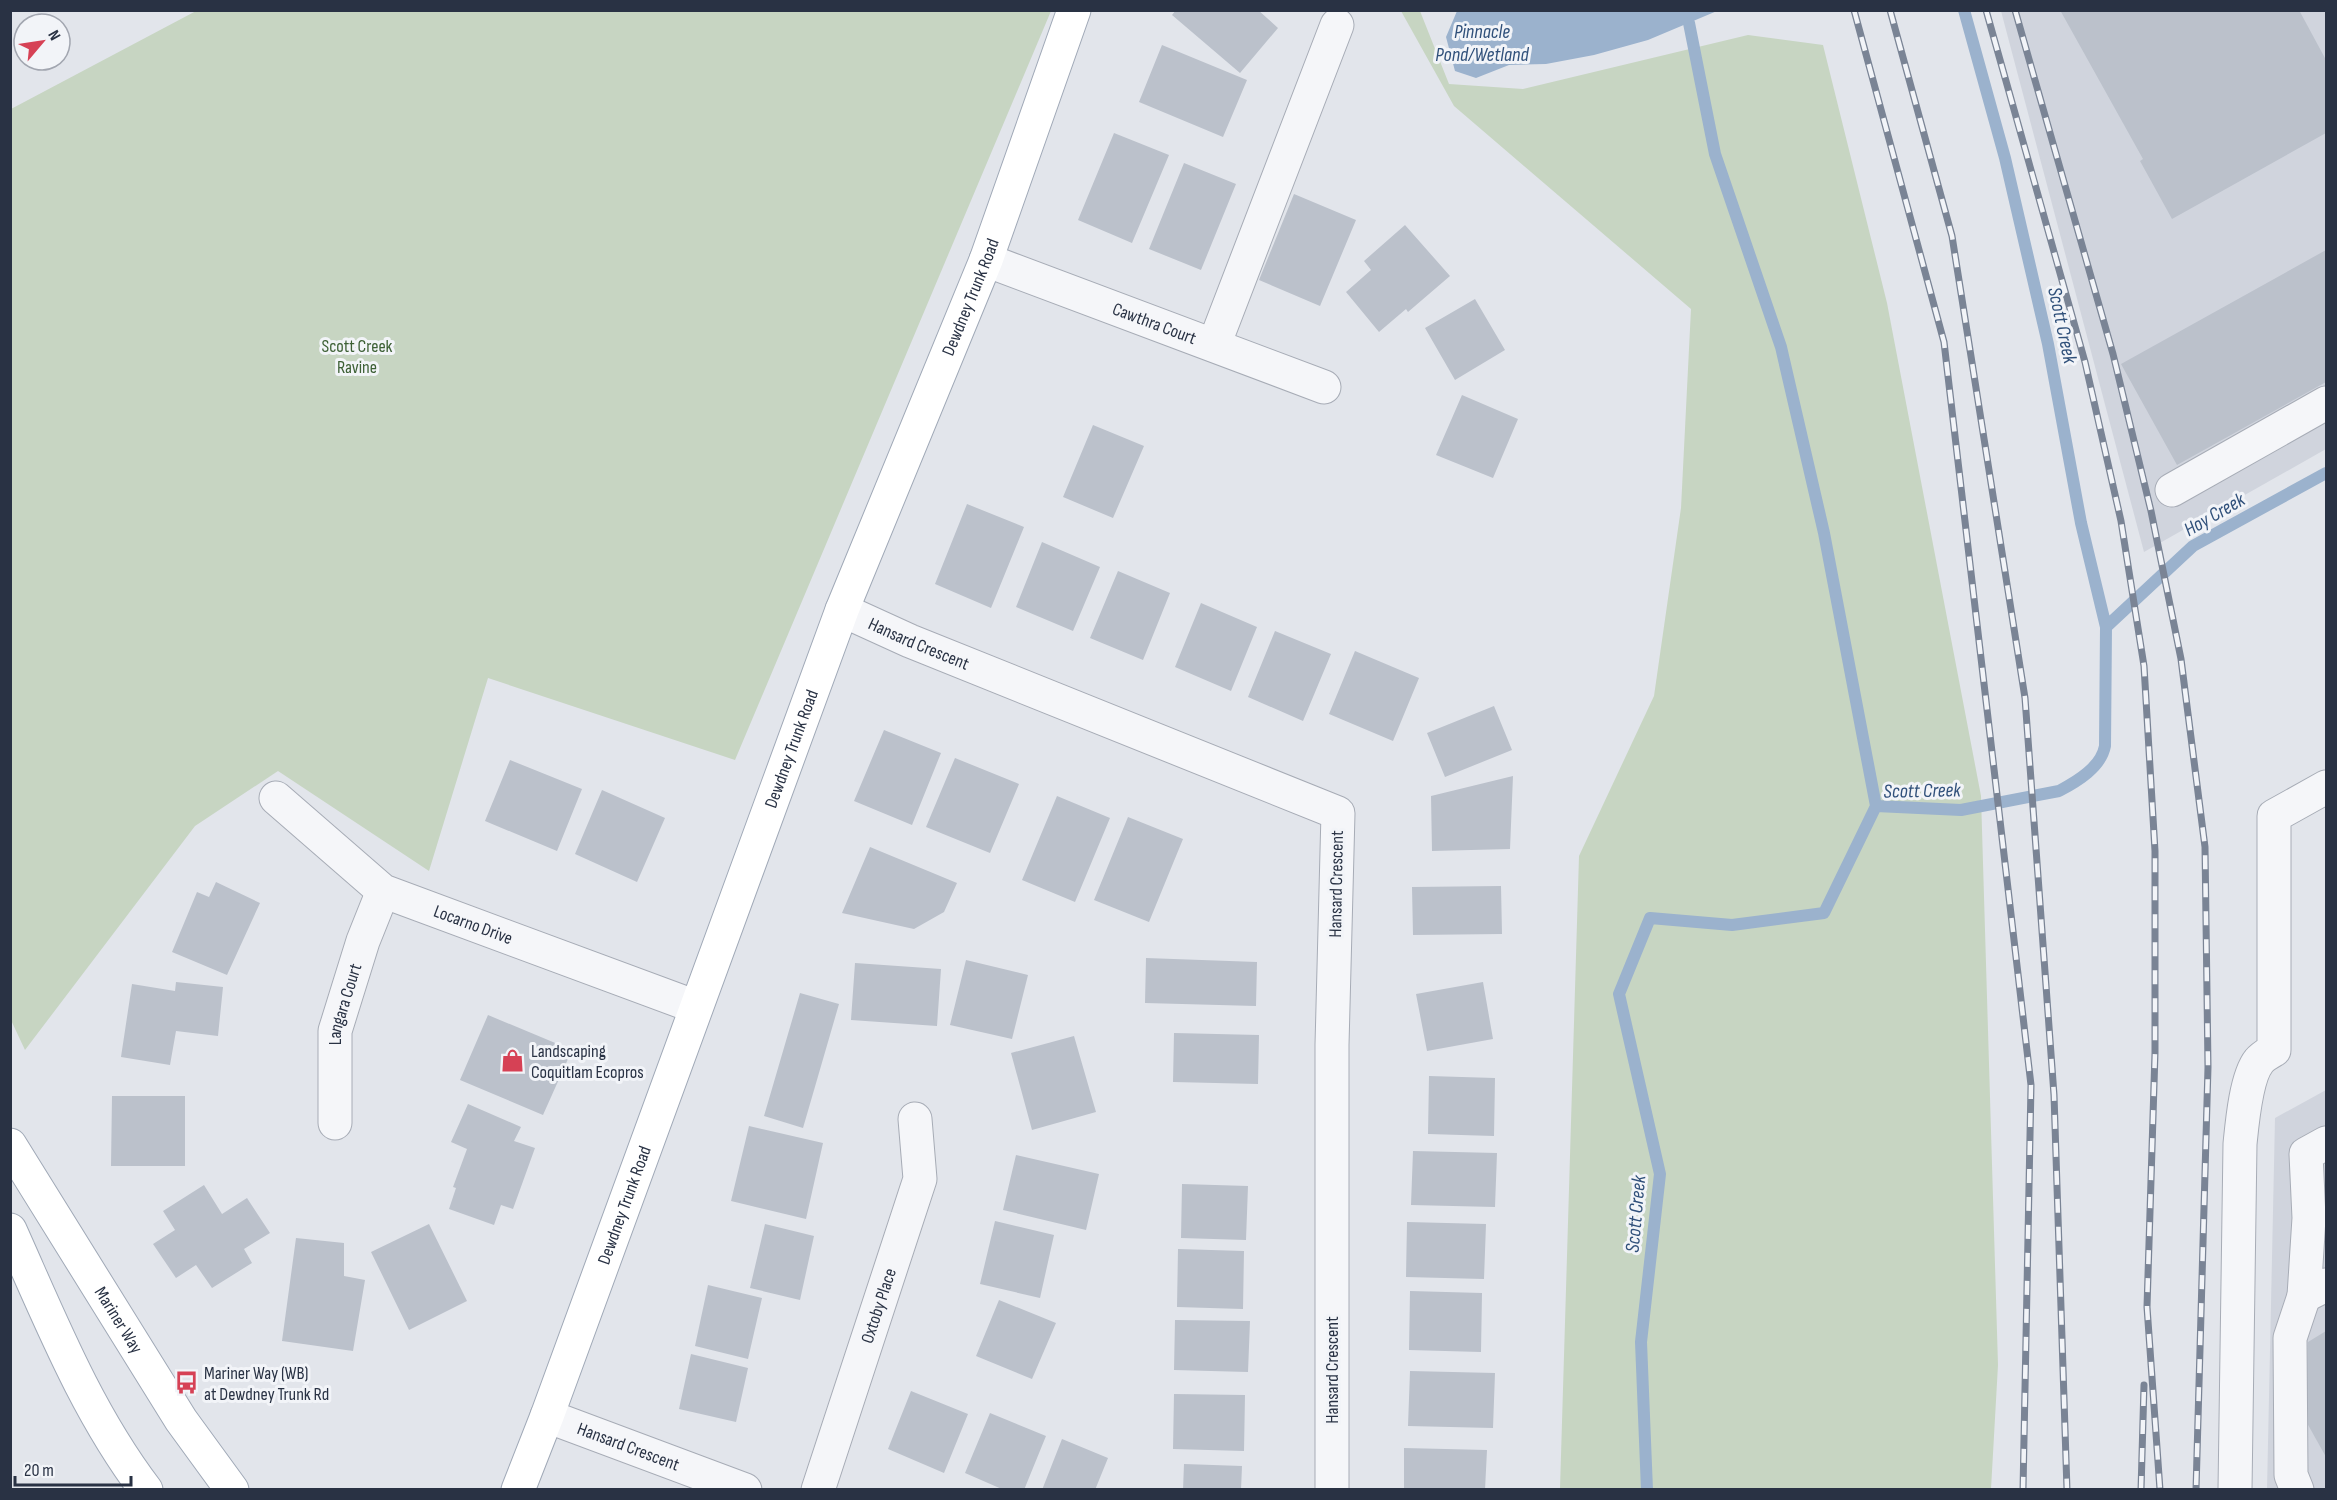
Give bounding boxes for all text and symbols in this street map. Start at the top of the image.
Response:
north arrow [12,12,72,72]
water label: Pinnacle Pond/Wetland [1435,20,1529,67]
text: N [43,27,64,44]
street label: Dewdney Trunk Road [938,236,1004,359]
water label: Scott Creek [2042,285,2082,366]
street label: Cawthra Court [1110,299,1200,349]
park label: Scott Creek Ravine [321,336,393,378]
water label: Hoy Creek [2180,488,2250,542]
street label: Hansard Crescent [865,613,973,675]
street label: Dewdney Trunk Road [760,687,823,811]
water label: Scott Creek [1883,778,1961,804]
street label: Hansard Crescent [1325,830,1348,938]
street label: Locarno Drive [431,901,515,949]
street label: Langara Court [325,961,367,1045]
place label: Landscaping Coquitlam Ecopros [531,1041,644,1083]
shop icon: Landscaping Coquitlam Ecopros [500,1048,526,1074]
street label: Dewdney Trunk Road [593,1143,656,1267]
water label: Scott Creek [1621,1174,1651,1254]
street label: Oxtoby Place [857,1266,901,1346]
street label: Mariner Way [90,1283,147,1357]
street label: Hansard Crescent [1322,1316,1343,1424]
place label: Mariner Way (WB) at Dewdney Trunk Rd [204,1363,329,1405]
bus stop icon: Mariner Way (WB) at Dewdney Trunk Rd [173,1370,199,1396]
street label: Hansard Crescent [574,1418,683,1476]
scale bar [15,1449,130,1487]
text: 20 m [24,1460,54,1481]

